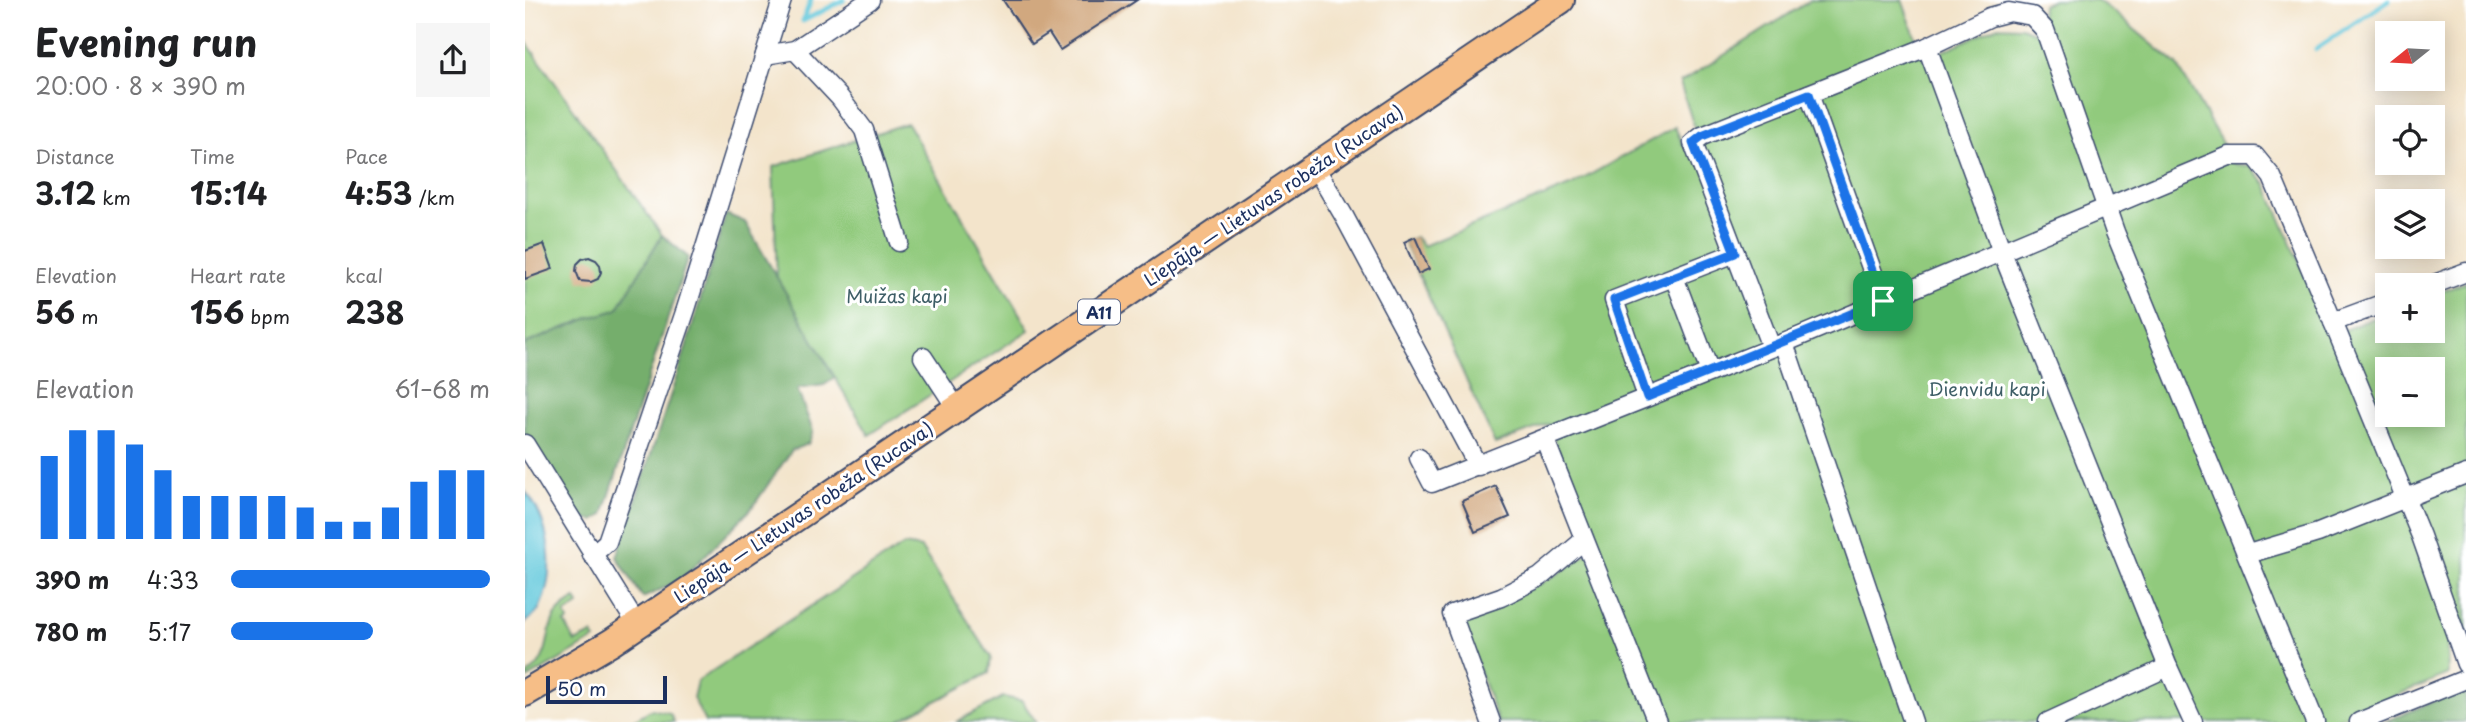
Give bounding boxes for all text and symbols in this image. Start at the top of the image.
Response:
text: Evening run [35,13,257,70]
north arrow [2375,21,2445,91]
map controls [2375,21,2445,427]
button: share [416,23,490,97]
text: 20:00 · 8 × 390 m [35,68,246,103]
street label: Liepāja — Lietuvas robeža (Rucava) [1138,98,1408,292]
button: locate [2375,105,2445,175]
text: Distance [35,142,115,170]
text: Time [190,142,235,170]
text: Pace [345,142,388,170]
text: 3.12 [35,170,96,215]
text: 15:14 [190,170,267,215]
text: 4:53 [345,170,413,215]
text: km [96,183,131,211]
text: /km [413,183,455,211]
button: layers [2375,189,2445,259]
text: Elevation [35,261,117,289]
text: Heart rate [190,261,286,289]
text: kcal [345,261,383,289]
pin [1853,271,1913,331]
button: + [2375,273,2445,343]
park label: Muižas kapi [846,282,948,309]
icon: arrive [1864,282,1902,320]
text: 56 [35,289,75,334]
text: 156 [190,289,244,334]
text: 238 [345,289,405,334]
road number: A11 [1078,300,1120,324]
text: m [75,302,99,330]
text: bpm [244,302,290,330]
button: − [2375,357,2445,427]
text: Elevation [35,371,134,406]
text: 61–68 m [394,371,490,406]
park label: Dienvidu kapi [1928,375,2046,402]
street label: Liepāja — Lietuvas robeža (Rucava) [668,415,938,609]
text: 390 m [35,562,109,597]
text: 4:33 [147,562,199,597]
text: 780 m [35,614,107,649]
text: 5:17 [147,614,191,649]
scale bar [546,673,667,705]
text: 50 m [557,674,606,702]

